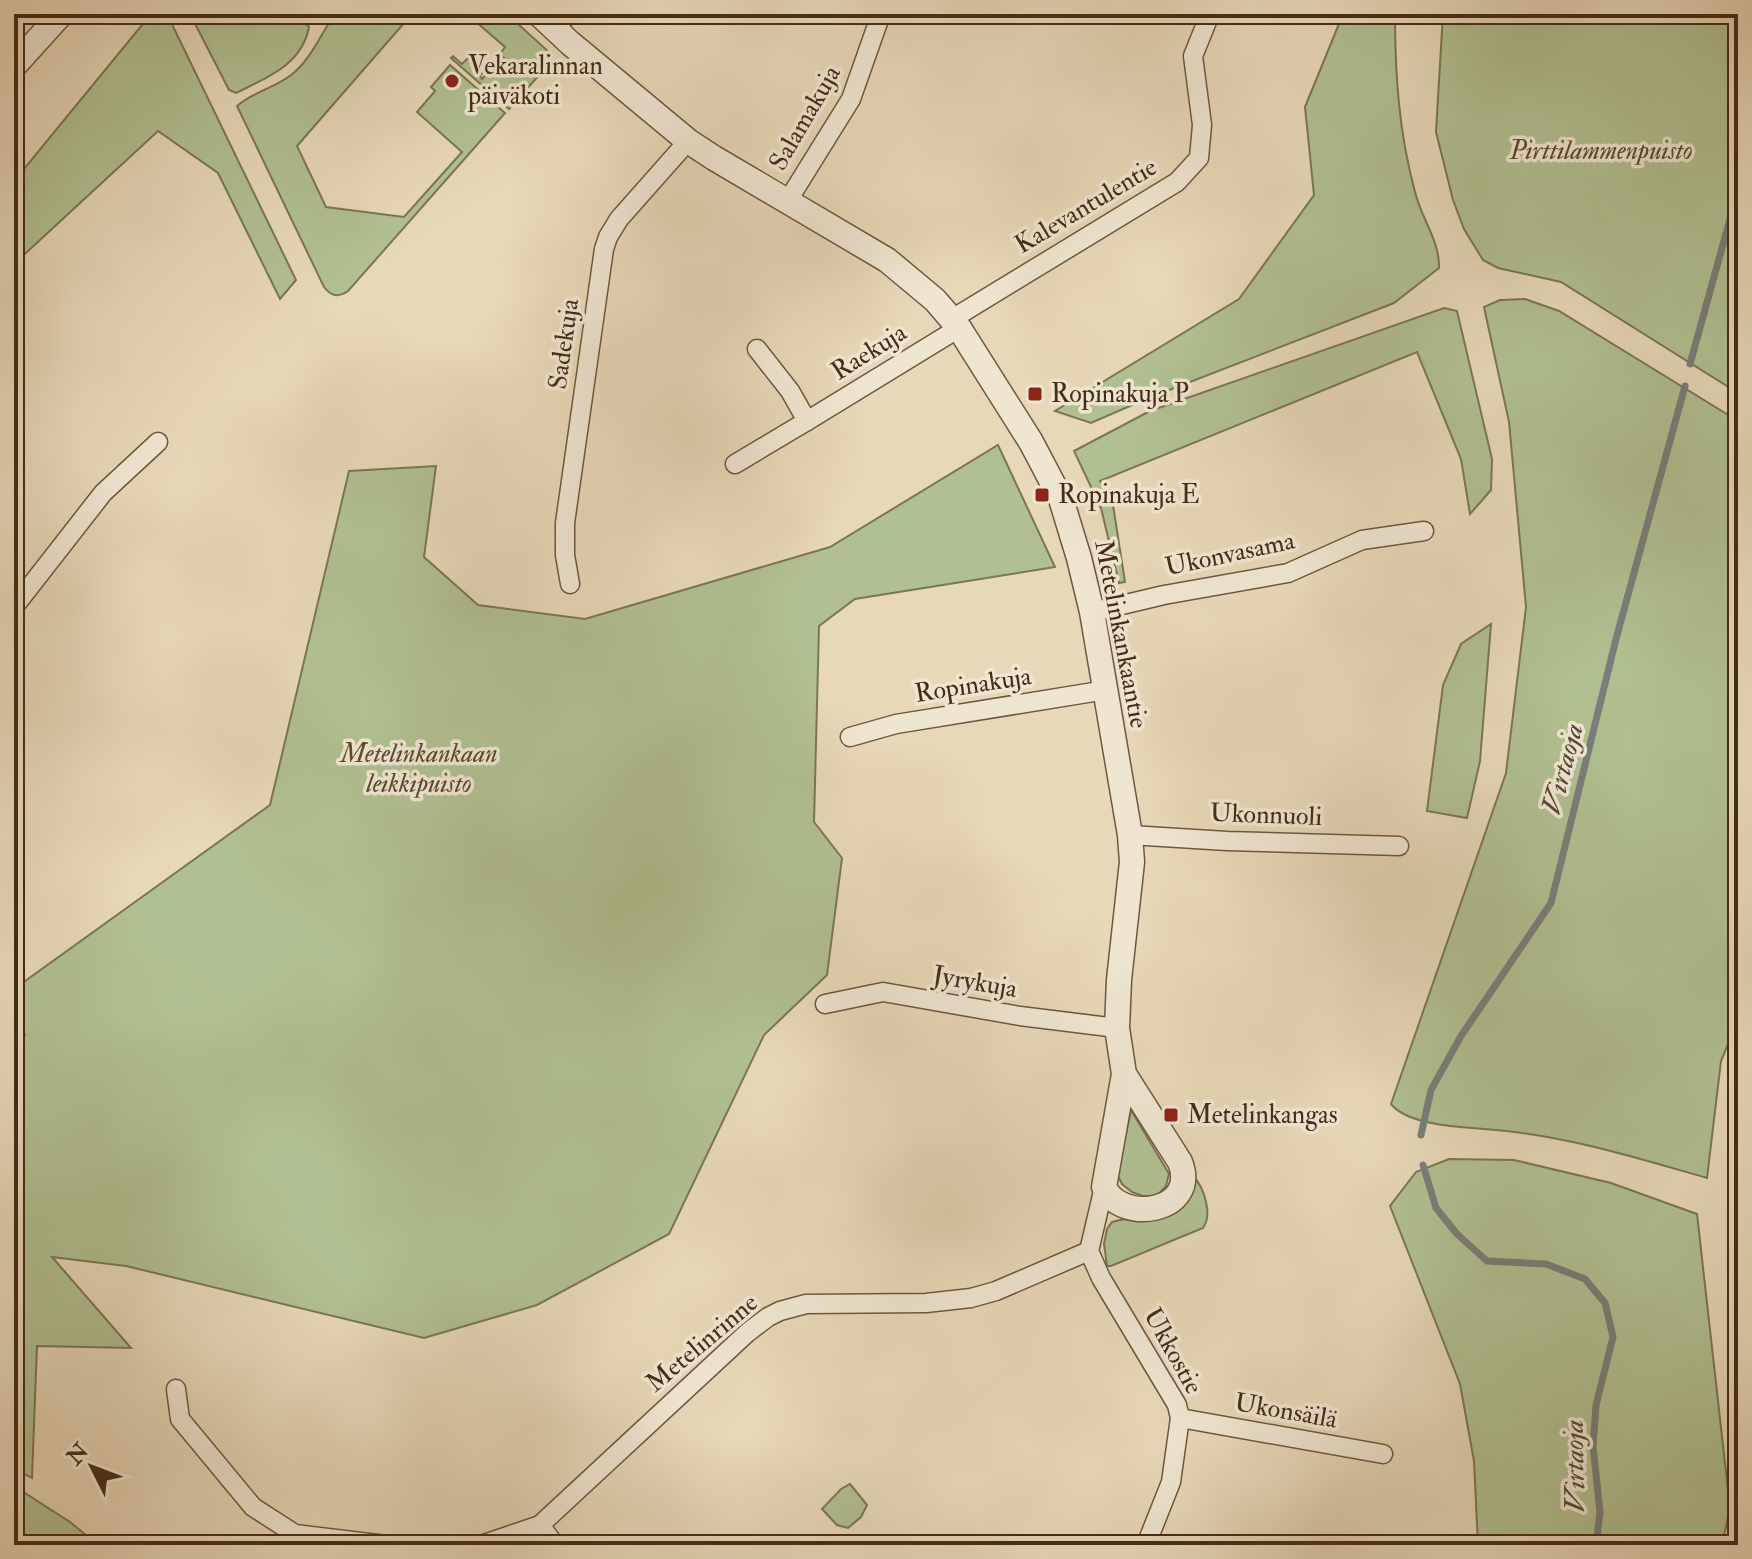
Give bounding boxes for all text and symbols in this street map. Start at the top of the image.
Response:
place label: Vekaralinnan päiväkoti [467,50,603,113]
street label: Salamakuja [762,60,848,176]
marker: Vekaralinnan päiväkoti [443,72,461,90]
park label: Pirttilammenpuisto [1508,135,1693,167]
street label: Kalevantulentie [1009,151,1163,261]
street label: Sadekuja [542,296,586,391]
street label: Raekuja [825,316,913,387]
place label: Ropinakuja P [1051,378,1189,411]
marker: Ropinakuja P [1026,385,1044,403]
place label: Ropinakuja E [1058,479,1200,512]
marker: Ropinakuja E [1033,486,1051,504]
street label: Ukonvasama [1162,525,1298,583]
street label: Metelinkankaantie [1087,537,1155,731]
street label: Ropinakuja [913,660,1034,711]
water label: Virtaoja [1534,720,1592,818]
park label: Metelinkankaan leikkipuisto [338,738,498,800]
street label: Ukonnuoli [1209,797,1323,833]
street label: Jyrykuja [929,959,1020,1005]
place label: Metelinkangas [1187,1099,1338,1131]
marker: Metelinkangas [1162,1106,1180,1124]
street label: Metelinrinne [640,1287,765,1399]
street label: Ukkostie [1136,1302,1210,1400]
street label: Ukonsäilä [1232,1386,1340,1436]
water label: Virtaoja [1557,1419,1593,1513]
north arrow [52,1427,132,1507]
text: N [60,1437,95,1472]

